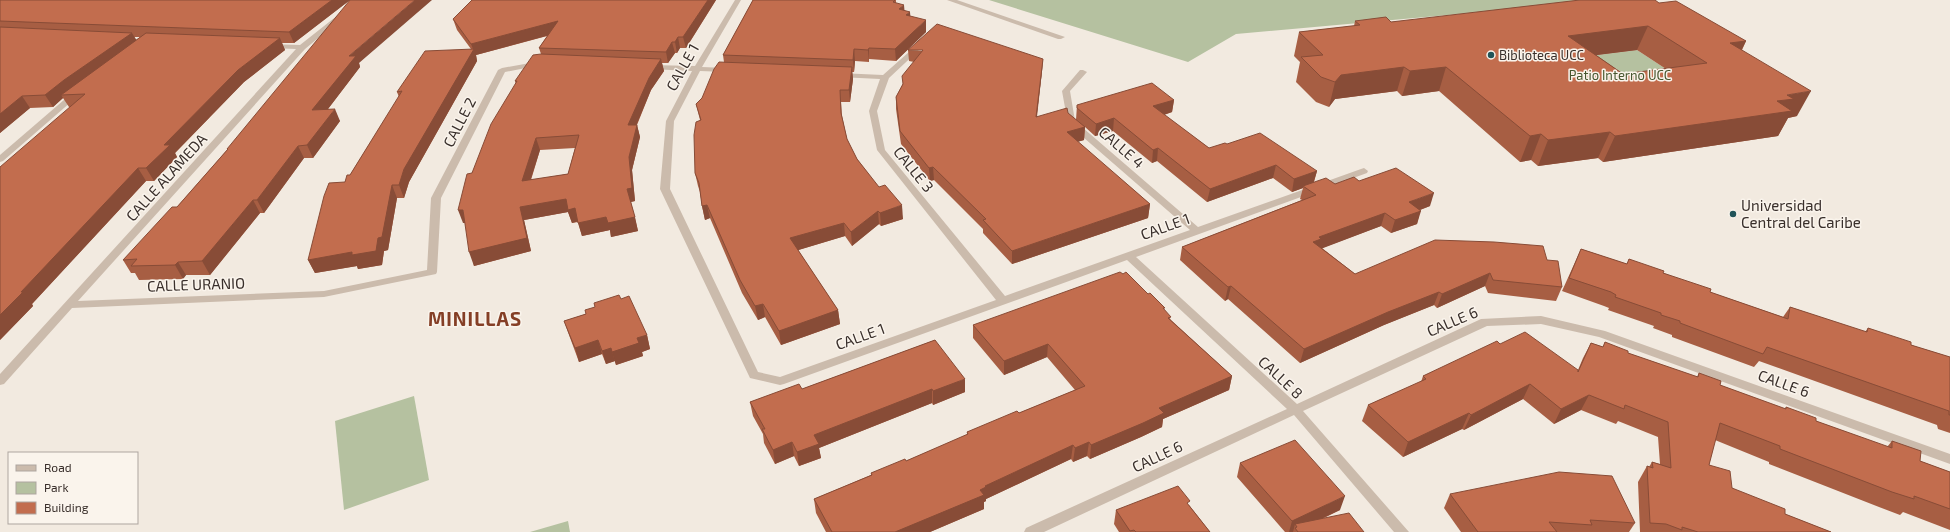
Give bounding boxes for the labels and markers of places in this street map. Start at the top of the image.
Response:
place label: Biblioteca UCC [1499,47,1584,63]
marker: Biblioteca UCC [1486,50,1496,60]
place label: Universidad Central del Caribe [1741,196,1861,231]
marker: Universidad Central del Caribe [1728,209,1738,219]

